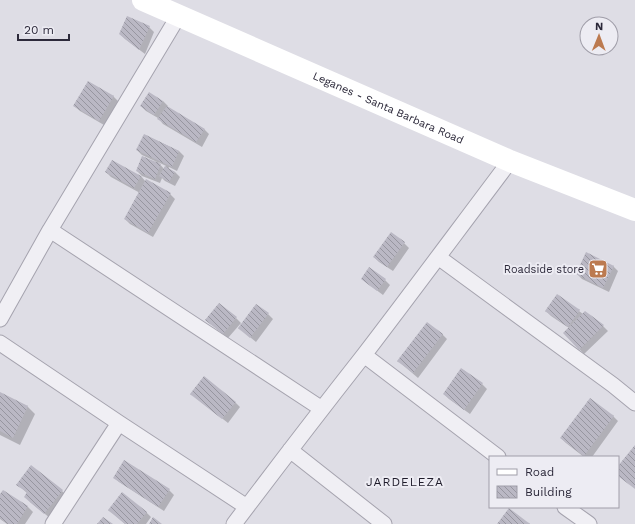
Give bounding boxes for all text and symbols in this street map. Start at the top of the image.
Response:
scale bar [18,16,69,42]
north arrow [579,16,619,56]
text: N [595,20,603,33]
text: 20 m [24,23,54,37]
street label: Leganes - Santa Barbara Road [311,69,466,146]
supermarket icon: Roadside store [587,258,609,280]
place label: Roadside store [504,263,584,276]
legend [489,456,619,508]
text: Road [525,465,554,479]
district label: JARDELEZA [366,475,444,489]
text: Building [525,485,572,499]

